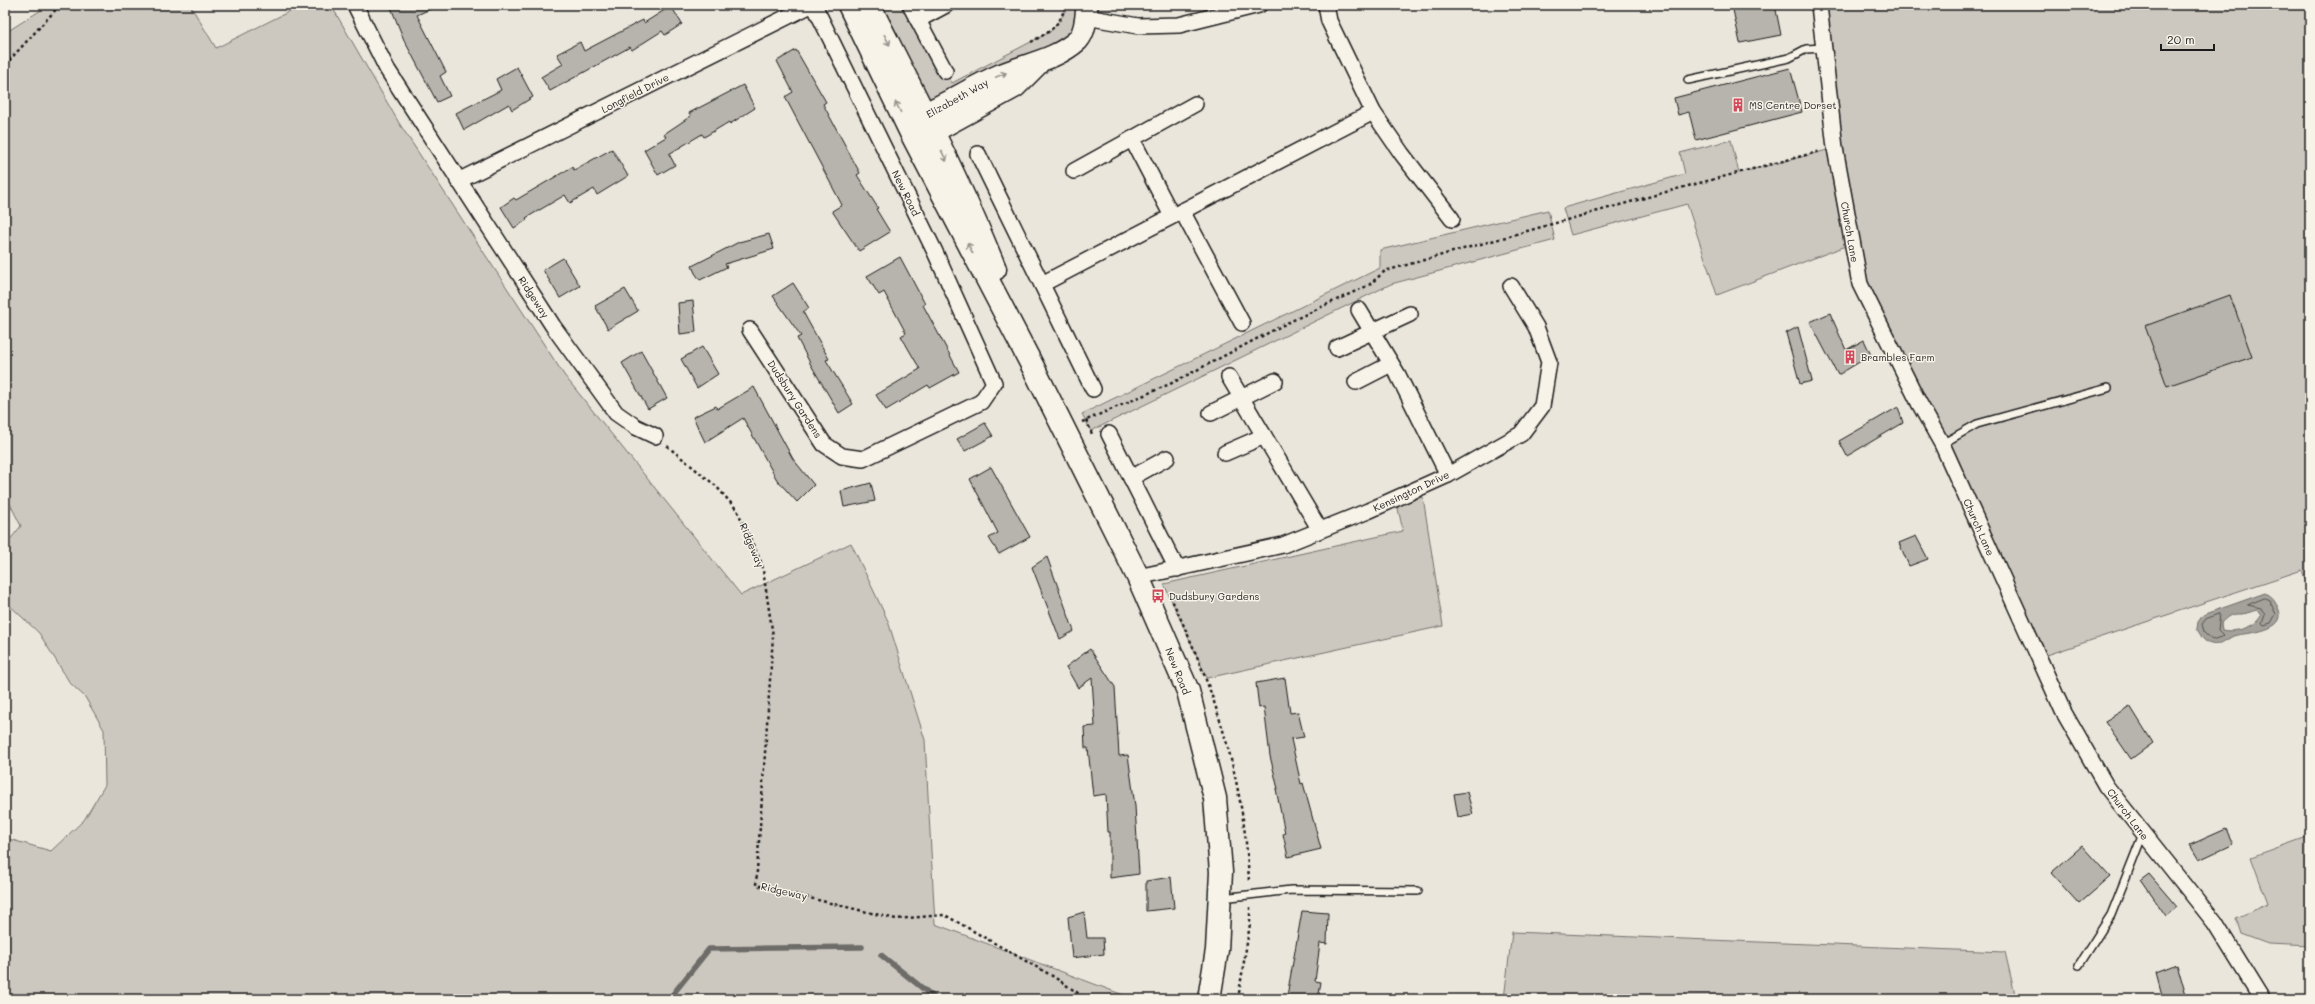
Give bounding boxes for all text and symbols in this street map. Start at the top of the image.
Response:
scale bar [2161,26,2214,52]
text: 20 m [2167,31,2195,47]
one-way arrow [883,33,891,45]
street label: Longfield Drive [599,70,671,116]
one-way arrow [994,71,1006,79]
street label: Elizabeth Way [923,75,991,121]
building icon: MS Centre Dorset [1730,97,1746,113]
place label: MS Centre Dorset [1749,98,1837,112]
one-way arrow [894,102,901,114]
one-way arrow [941,150,948,162]
street label: New Road [889,168,923,218]
street label: Church Lane [1838,201,1862,263]
one-way arrow [965,242,973,254]
street label: Ridgeway [515,273,553,321]
building icon: Brambles Farm [1842,349,1858,365]
place label: Brambles Farm [1861,350,1934,364]
street label: Dudsbury Gardens [765,357,826,441]
street label: Kensington Drive [1371,467,1451,515]
street label: Church Lane [1960,496,1998,558]
street label: Ridgeway [736,521,768,569]
bus stop icon: Dudsbury Gardens [1150,588,1166,604]
place label: Dudsbury Gardens [1169,589,1260,603]
street label: New Road [1162,645,1194,697]
street label: Church Lane [2104,785,2152,843]
street label: Ridgeway [760,879,808,903]

